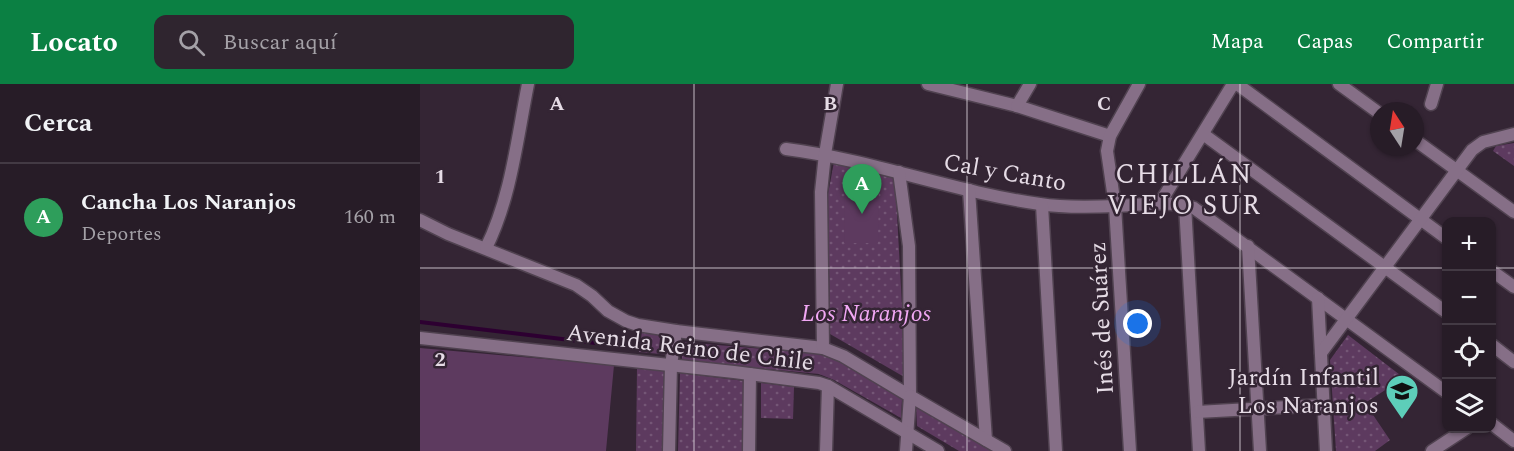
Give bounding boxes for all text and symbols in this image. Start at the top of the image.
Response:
search box [154,15,574,69]
text: Locato [30,21,118,64]
icon: search [175,26,208,59]
text: Buscar aquí [223,26,337,59]
text: Mapa [1211,26,1264,58]
text: Capas [1297,26,1353,58]
text: Compartir [1386,26,1484,58]
text: A [549,89,565,119]
text: B [823,89,837,119]
text: C [1097,89,1111,119]
north arrow [1370,102,1424,156]
text: Cerca [24,103,92,143]
street label: Cal y Canto [941,144,1069,201]
district label: CHILLÁN VIEJO SUR [1107,154,1261,227]
text: 1 [434,162,446,192]
pin: A [842,164,882,214]
text: Cancha Los Naranjos [81,186,296,219]
text: A [36,202,51,232]
text: 160 m [344,202,396,232]
map controls [1442,217,1496,433]
button: + [1442,217,1496,271]
text: Deportes [81,219,162,249]
street label: Inés de Suárez [1080,241,1124,395]
button: − [1442,271,1496,325]
park label: Los Naranjos [801,296,932,332]
your location [1123,309,1152,338]
street label: Avenida Reino de Chile [564,315,816,381]
button: locate [1442,325,1496,379]
text: 2 [434,345,446,375]
place label: Jardín Infantil Los Naranjos [1228,360,1379,424]
school or university icon: Jardín Infantil Los Naranjos [1384,373,1420,420]
button: layers [1442,379,1496,433]

